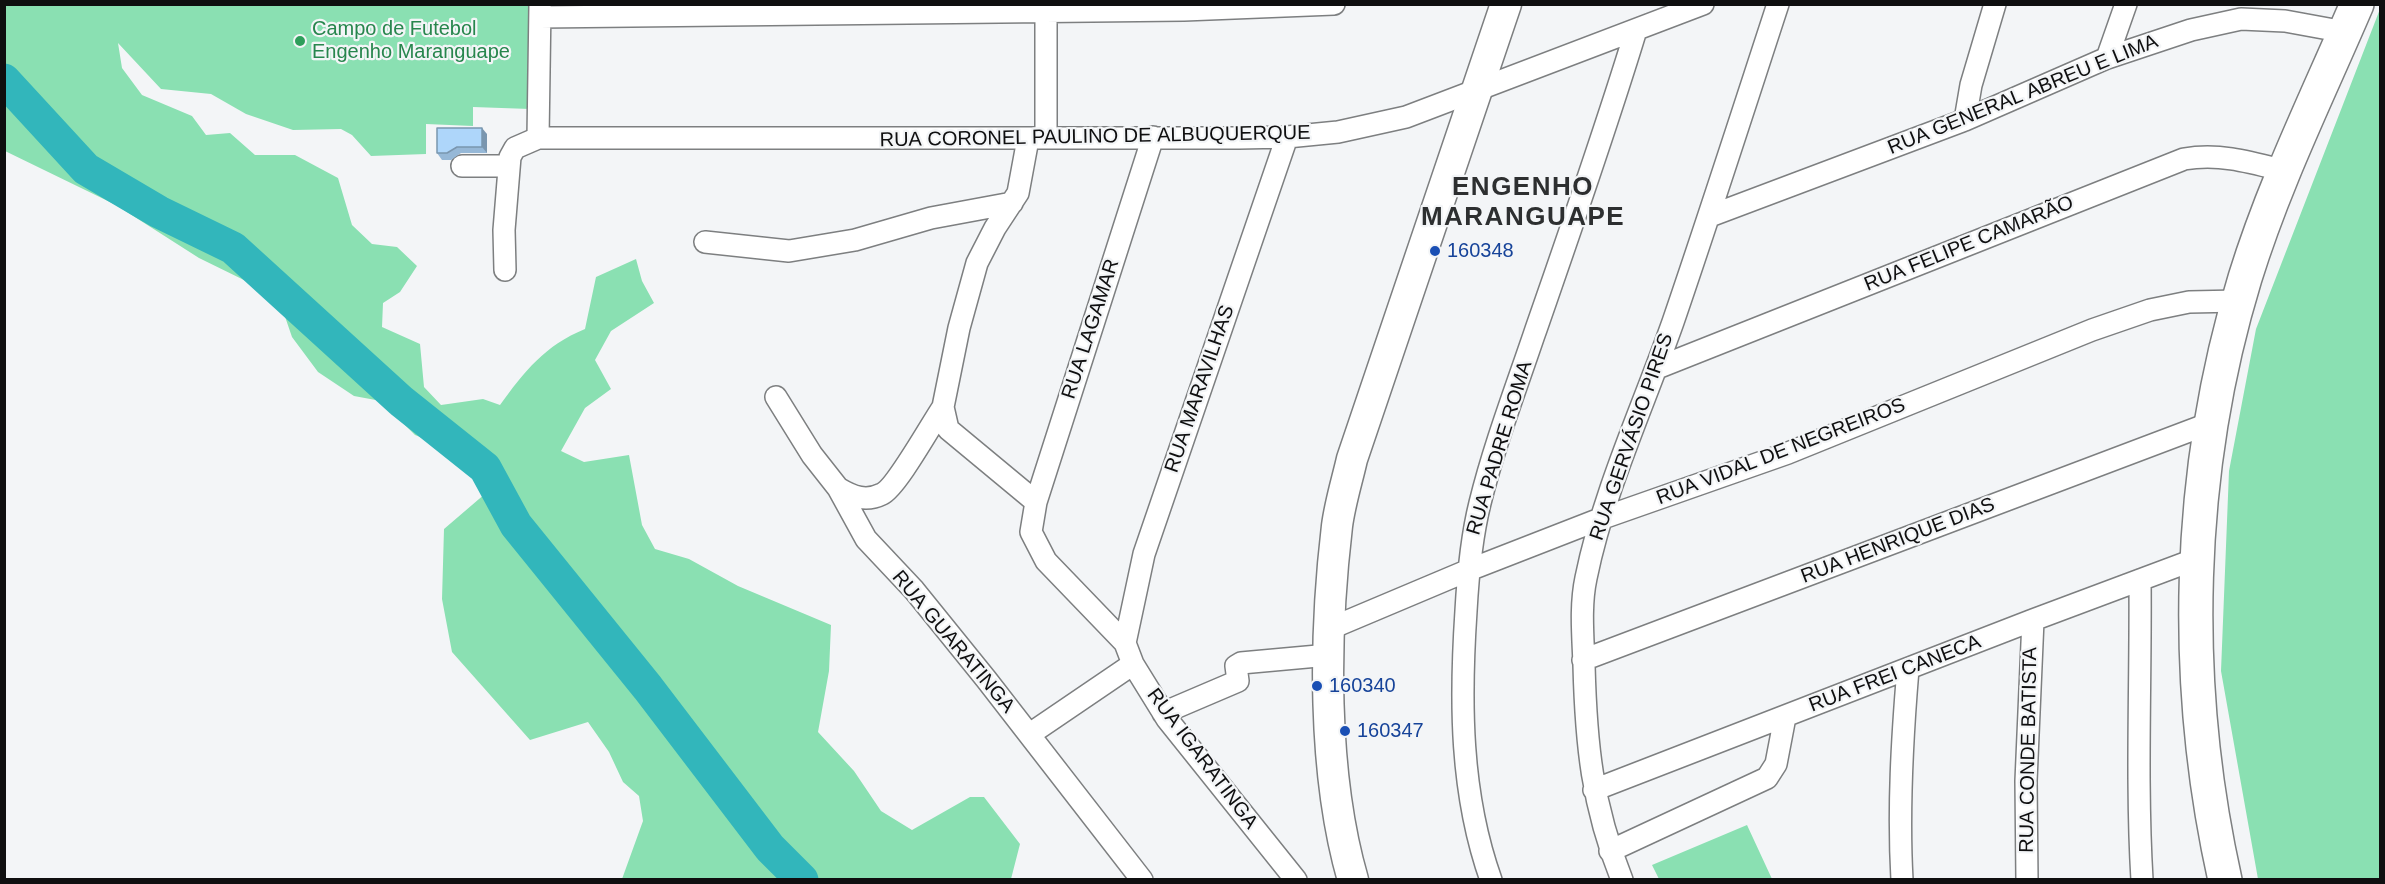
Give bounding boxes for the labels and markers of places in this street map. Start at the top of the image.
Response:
place label: Campo de Futebol Engenho Maranguape [312,17,510,64]
marker: Campo de Futebol Engenho Maranguape [293,34,307,48]
place label: 160348 [1447,239,1514,263]
marker: 160348 [1428,244,1442,258]
place label: 160340 [1329,674,1396,698]
marker: 160340 [1310,679,1324,693]
place label: 160347 [1357,719,1424,743]
marker: 160347 [1338,724,1352,738]

